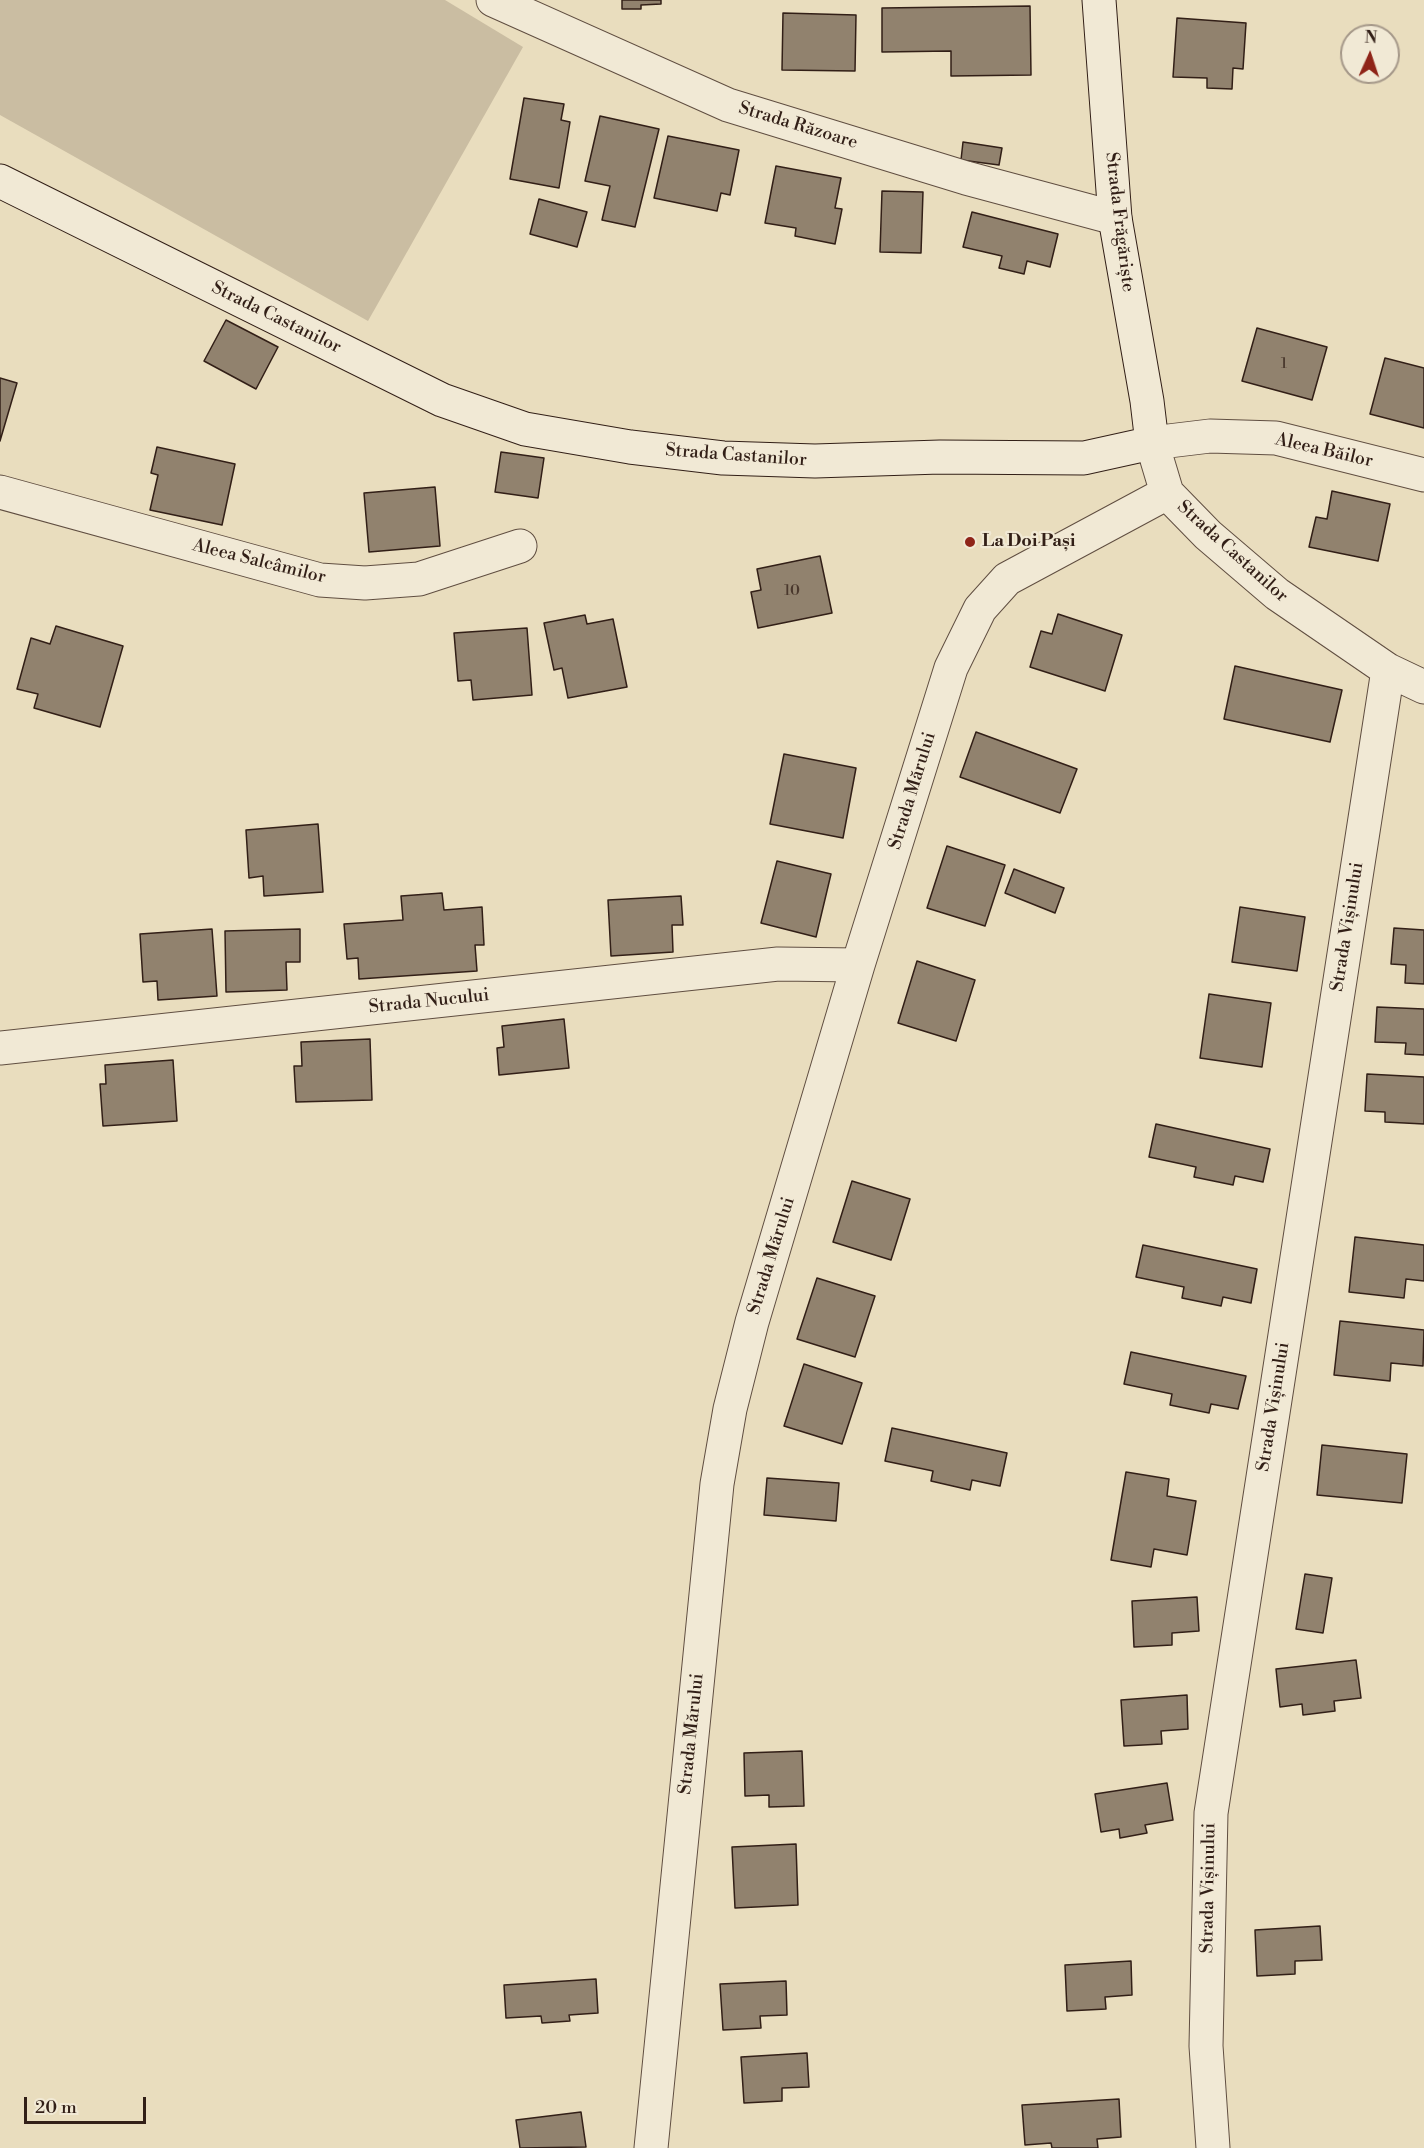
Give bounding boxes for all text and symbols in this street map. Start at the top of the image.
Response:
north arrow [1340,24,1400,84]
text: N [1364,28,1378,48]
street label: Strada Răzoare [736,98,860,154]
street label: Strada Frăgăriște [1100,151,1138,293]
street label: Strada Castanilor [208,277,344,359]
house number: 1 [1281,355,1287,373]
street label: Aleea Băilor [1273,429,1375,473]
street label: Strada Castanilor [665,440,807,472]
street label: Strada Castanilor [1172,497,1292,607]
place label: La Doi Pași [982,531,1075,553]
street label: Aleea Salcâmilor [190,535,328,589]
marker: La Doi Pași [963,535,977,549]
house number: 10 [784,582,800,600]
street label: Strada Mărului [885,730,941,852]
street label: Strada Vișinului [1327,861,1369,993]
street label: Strada Nucului [368,985,490,1019]
street label: Strada Mărului [744,1195,800,1317]
street label: Strada Vișinului [1253,1341,1295,1473]
street label: Strada Mărului [675,1672,709,1796]
street label: Strada Vișinului [1197,1822,1221,1954]
scale bar [27,2085,148,2123]
text: 20 m [35,2096,77,2119]

